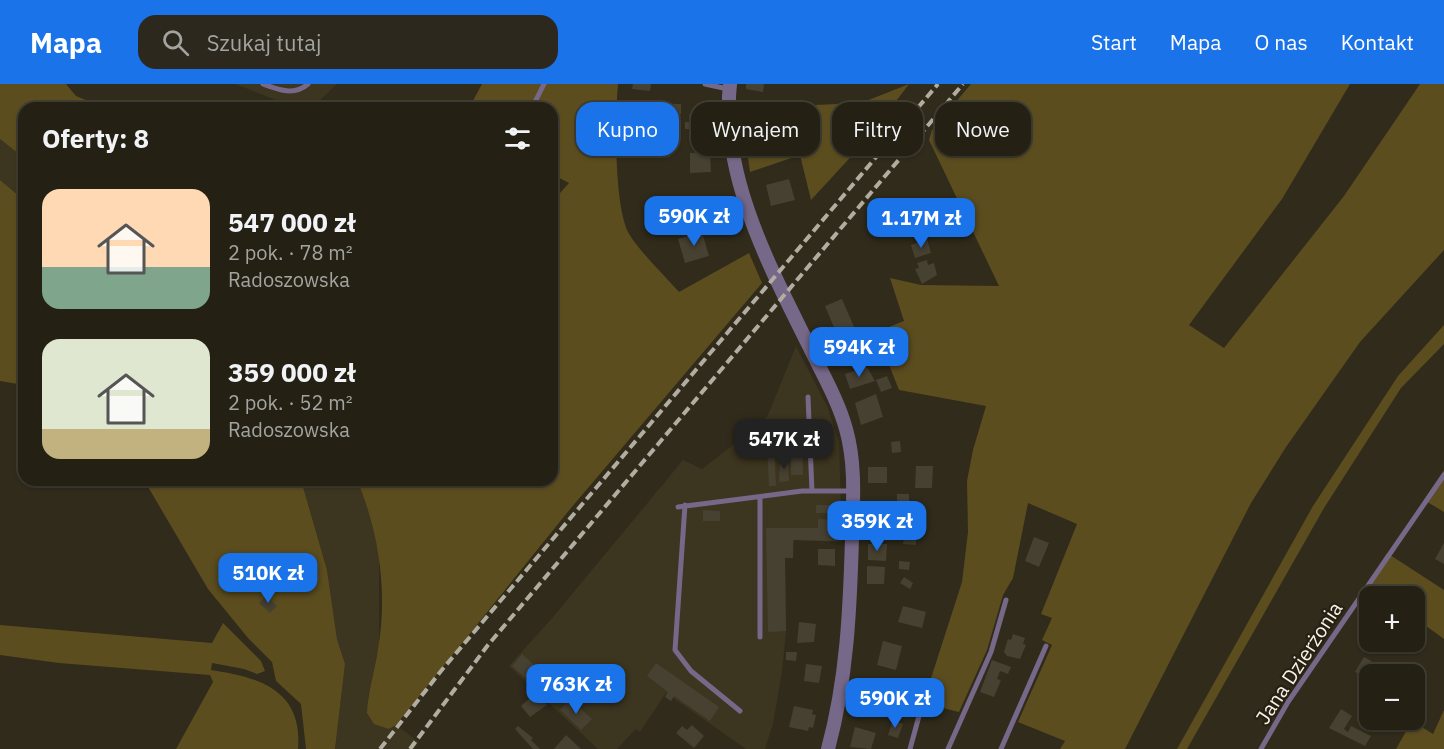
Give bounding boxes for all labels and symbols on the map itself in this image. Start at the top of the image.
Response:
pin: 590K zł [639,196,749,247]
pin: 1.17M zł [859,198,983,249]
pin: 594K zł [804,327,914,378]
pin: 547K zł [729,419,839,470]
pin: 359K zł [822,501,932,552]
pin: 510K zł [213,553,323,604]
street label: Jana Dzierżonia [1249,596,1348,729]
pin: 763K zł [521,664,631,715]
pin: 590K zł [840,678,950,729]

